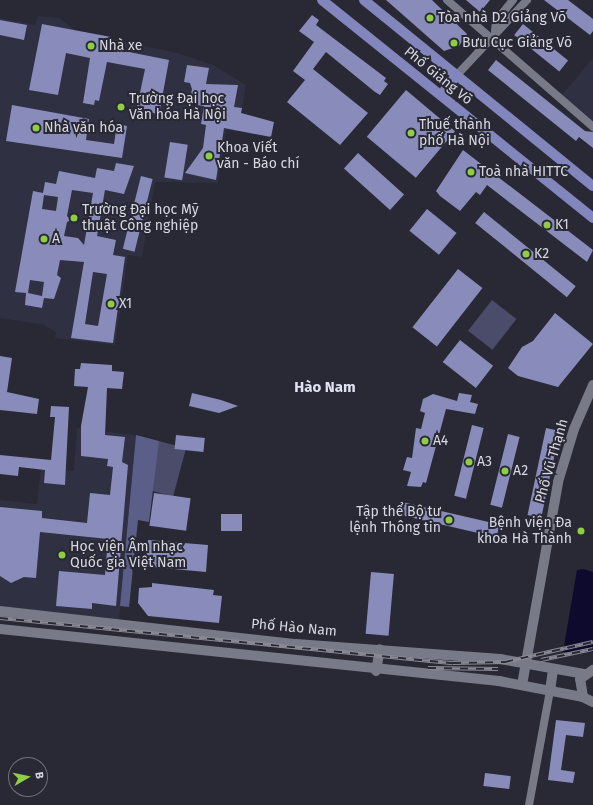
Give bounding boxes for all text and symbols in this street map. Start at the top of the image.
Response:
place label: Tòa nhà D2 Giảng Võ [438,10,566,26]
marker: Tòa nhà D2 Giảng Võ [425,13,435,23]
place label: Bưu Cục Giảng Võ [462,35,572,51]
place label: Nhà xe [99,38,142,54]
marker: Bưu Cục Giảng Võ [449,38,459,48]
marker: Nhà xe [86,41,96,51]
street label: Phố Giảng Võ [400,43,476,109]
place label: Trường Đại học Văn hóa Hà Nội [129,91,226,124]
marker: Trường Đại học Văn hóa Hà Nội [116,102,126,112]
place label: Thuế thành phố Hà Nội [419,117,491,150]
place label: Nhà văn hóa [44,120,123,136]
marker: Nhà văn hóa [31,123,41,133]
marker: Thuế thành phố Hà Nội [406,128,416,138]
place label: Khoa Viết văn - Báo chí [217,140,299,172]
marker: Khoa Viết văn - Báo chí [204,151,214,161]
place label: Toà nhà HITTC [479,164,568,180]
marker: Toà nhà HITTC [466,167,476,177]
place label: Trường Đại học Mỹ thuật Công nghiệp [82,202,199,234]
marker: Trường Đại học Mỹ thuật Công nghiệp [69,213,79,223]
place label: K1 [555,217,569,233]
marker: K1 [542,220,552,230]
place label: A [52,231,60,247]
marker: A [39,234,49,244]
place label: K2 [534,246,549,262]
marker: K2 [521,249,531,259]
place label: X1 [119,296,132,312]
marker: X1 [106,299,116,309]
district label: Hào Nam [294,379,356,397]
street label: Phố Vũ Thạnh [532,417,572,505]
place label: A4 [433,433,448,449]
marker: A4 [420,436,430,446]
place label: A3 [477,454,492,470]
marker: A3 [464,457,474,467]
place label: A2 [513,463,528,479]
marker: A2 [500,466,510,476]
place label: Tập thể Bộ tư lệnh Thông tin [349,504,441,536]
marker: Tập thể Bộ tư lệnh Thông tin [444,515,454,525]
place label: Bệnh viện Đa khoa Hà Thành [477,515,572,548]
marker: Bệnh viện Đa khoa Hà Thành [575,525,587,537]
place label: Học viện Âm nhạc Quốc gia Việt Nam [70,539,186,572]
marker: Học viện Âm nhạc Quốc gia Việt Nam [57,550,67,560]
street label: Phố Hào Nam [250,616,338,640]
north arrow [8,757,48,797]
text: B [32,771,46,780]

